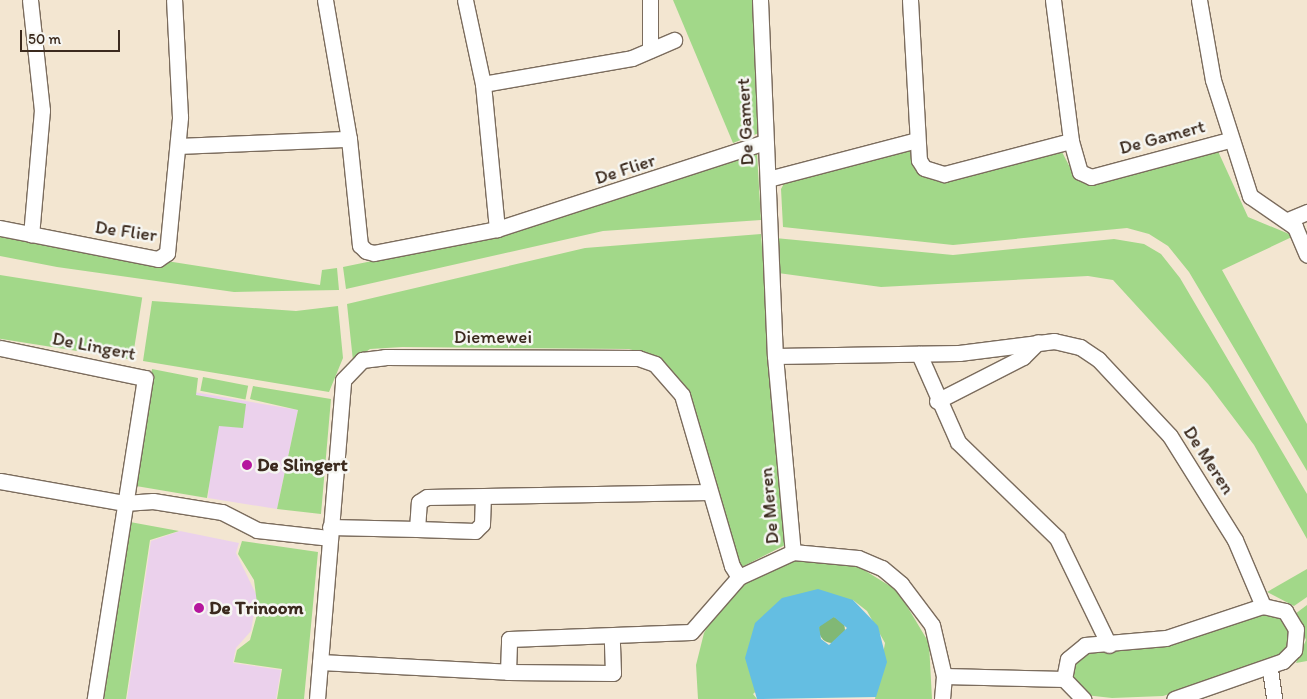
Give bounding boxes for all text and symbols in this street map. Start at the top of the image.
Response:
scale bar [22,20,122,52]
text: 50 m [28,30,61,48]
street label: De Gamert [731,77,759,167]
street label: De Gamert [1116,115,1208,159]
street label: De Flier [592,149,658,189]
street label: De Flier [94,215,158,247]
street label: Diemewei [454,326,532,348]
street label: De Lingert [50,327,138,365]
street label: De Meren [1179,422,1239,498]
place label: De Slingert [257,454,347,476]
marker: De Slingert [241,459,253,471]
street label: De Meren [754,467,784,545]
place label: De Trinoom [209,597,302,619]
marker: De Trinoom [193,602,205,614]

